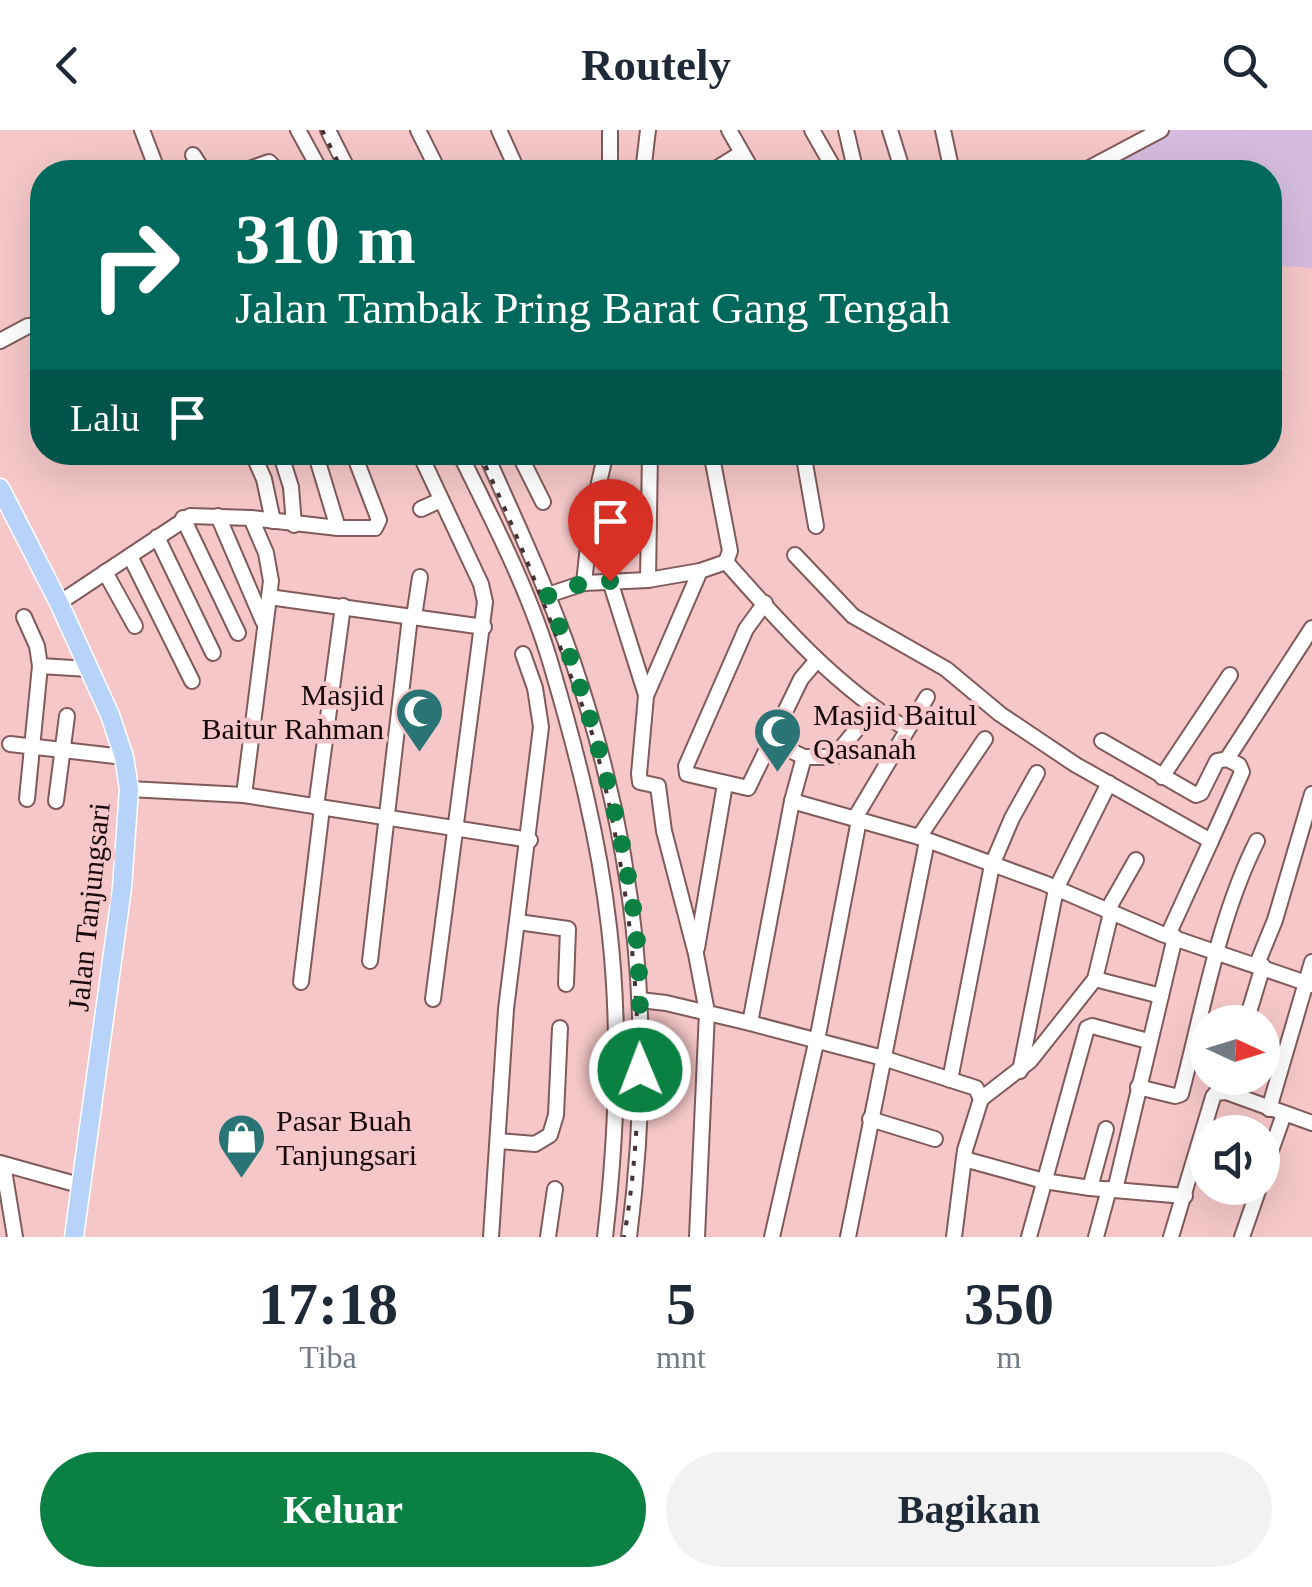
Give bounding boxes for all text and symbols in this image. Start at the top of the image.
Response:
icon: back [40,38,95,93]
icon: search [1217,38,1272,93]
text: Routely [581,40,731,90]
icon: right [70,200,200,330]
text: 310 m [235,201,416,278]
text: Jalan Tambak Pring Barat Gang Tengah [235,283,951,333]
icon: arrive [160,390,215,445]
text: Lalu [70,397,140,439]
pin [568,479,653,582]
icon: arrive [583,494,638,549]
place label: Masjid Baitur Rahman [202,678,384,745]
mosque icon: Masjid Baitur Rahman [393,686,445,754]
place label: Masjid Baitul Qasanah [813,698,977,765]
mosque icon: Masjid Baitul Qasanah [752,706,804,774]
street label: Jalan Tanjungsari [61,801,116,1013]
north arrow [1190,1005,1280,1095]
map controls [1190,1005,1280,1205]
position arrow [588,1018,692,1122]
place label: Pasar Buah Tanjungsari [276,1104,417,1171]
shop icon: Pasar Buah Tanjungsari [215,1112,267,1180]
button: sound [1190,1115,1280,1205]
text: 17:18 [258,1271,398,1337]
text: 5 [666,1271,696,1337]
text: 350 [964,1271,1054,1337]
text: Tiba [299,1339,357,1375]
text: mnt [656,1339,706,1375]
text: m [996,1339,1021,1375]
button: Keluar [40,1452,646,1567]
button: Bagikan [666,1452,1272,1567]

